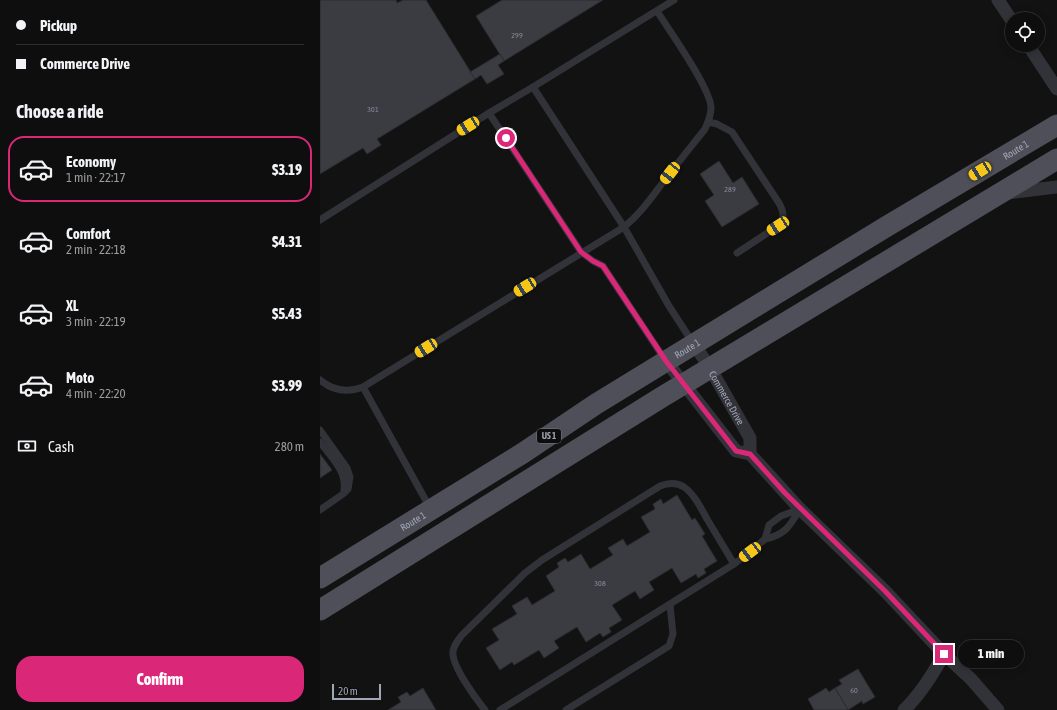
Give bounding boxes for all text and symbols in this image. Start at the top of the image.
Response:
map controls [1005,12,1045,52]
button: locate [1005,12,1045,52]
text: Pickup [40,17,77,34]
house number: 299 [511,31,523,40]
text: Commerce Drive [40,55,130,72]
text: Choose a ride [16,101,104,122]
house number: 301 [367,105,379,114]
car [455,115,481,137]
route start [497,129,515,147]
street label: Route 1 [1001,138,1031,162]
icon: car [18,151,54,187]
text: Economy [66,153,116,170]
car [658,160,682,186]
car [967,160,993,182]
text: $3.19 [272,161,302,178]
text: 1 min · 22:17 [66,170,126,185]
house number: 289 [724,185,736,194]
car [765,214,791,238]
icon: car [18,223,54,259]
text: Comfort [66,225,110,242]
text: $4.31 [272,233,302,250]
text: 2 min · 22:18 [66,242,126,257]
car [512,276,538,298]
icon: car [18,295,54,331]
text: XL [66,297,79,314]
text: $5.43 [272,305,302,322]
text: 3 min · 22:19 [66,314,126,329]
car [413,337,439,359]
street label: Route 1 [672,337,702,361]
icon: car [18,367,54,403]
text: Moto [66,369,94,386]
street label: Commerce Drive [707,369,746,427]
text: $3.99 [272,377,302,394]
text: 4 min · 22:20 [66,386,126,401]
road number: US 1 [537,429,561,443]
icon: cash [16,435,38,457]
text: Cash [48,438,74,455]
text: 280 m [275,439,304,454]
street label: Route 1 [398,509,428,533]
car [737,540,763,564]
house number: 308 [594,579,606,588]
callout: 1 min [958,640,1024,668]
route end [935,645,953,663]
text: 1 min [978,646,1004,661]
button: Confirm [16,656,304,702]
scale bar [332,682,381,701]
text: 20 m [338,685,358,697]
house number: 60 [850,686,858,695]

